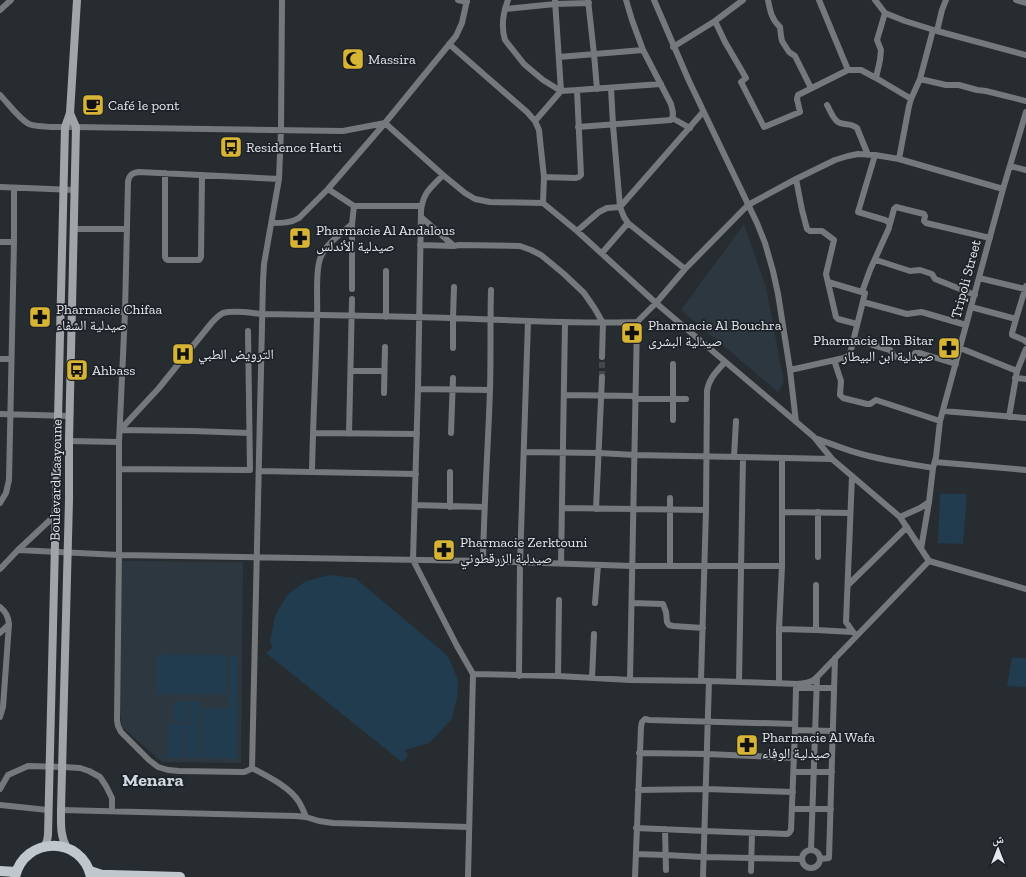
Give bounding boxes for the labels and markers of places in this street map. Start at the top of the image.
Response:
mosque icon: Massira [340,46,366,72]
place label: Massira [368,51,416,68]
cafe icon: Café le pont [80,92,106,118]
place label: Café le pont [108,97,180,114]
bus stop icon: Residence Harti [218,134,244,160]
place label: Residence Harti [246,139,342,156]
place label: Pharmacie Al Andalous صيدلية الأندلس [316,222,455,255]
pharmacy icon: Pharmacie Al Andalous صيدلية الأندلس [287,225,313,251]
place label: Pharmacie Chifaa صيدلية الشفاء [56,301,163,334]
pharmacy icon: Pharmacie Chifaa صيدلية الشفاء [27,304,53,330]
place label: Pharmacie Al Bouchra صيدلية البشرى [648,317,782,350]
pharmacy icon: Pharmacie Al Bouchra صيدلية البشرى [619,320,645,346]
place label: Pharmacie Ibn Bitar صيدلية ابن البيطار [813,332,934,365]
pharmacy icon: Pharmacie Ibn Bitar صيدلية ابن البيطار [936,335,962,361]
hospital icon: الترويض الطبي [170,341,196,367]
place label: الترويض الطبي [198,346,274,365]
bus stop icon: Ahbass [64,357,90,383]
place label: Ahbass [92,362,135,379]
place label: Pharmacie Zerktouni صيدلية الزرقطوني [460,534,587,569]
pharmacy icon: Pharmacie Zerktouni صيدلية الزرقطوني [431,537,457,563]
place label: Pharmacie Al Wafa صيدلية الوفاء [762,729,875,762]
pharmacy icon: Pharmacie Al Wafa صيدلية الوفاء [734,732,760,758]

